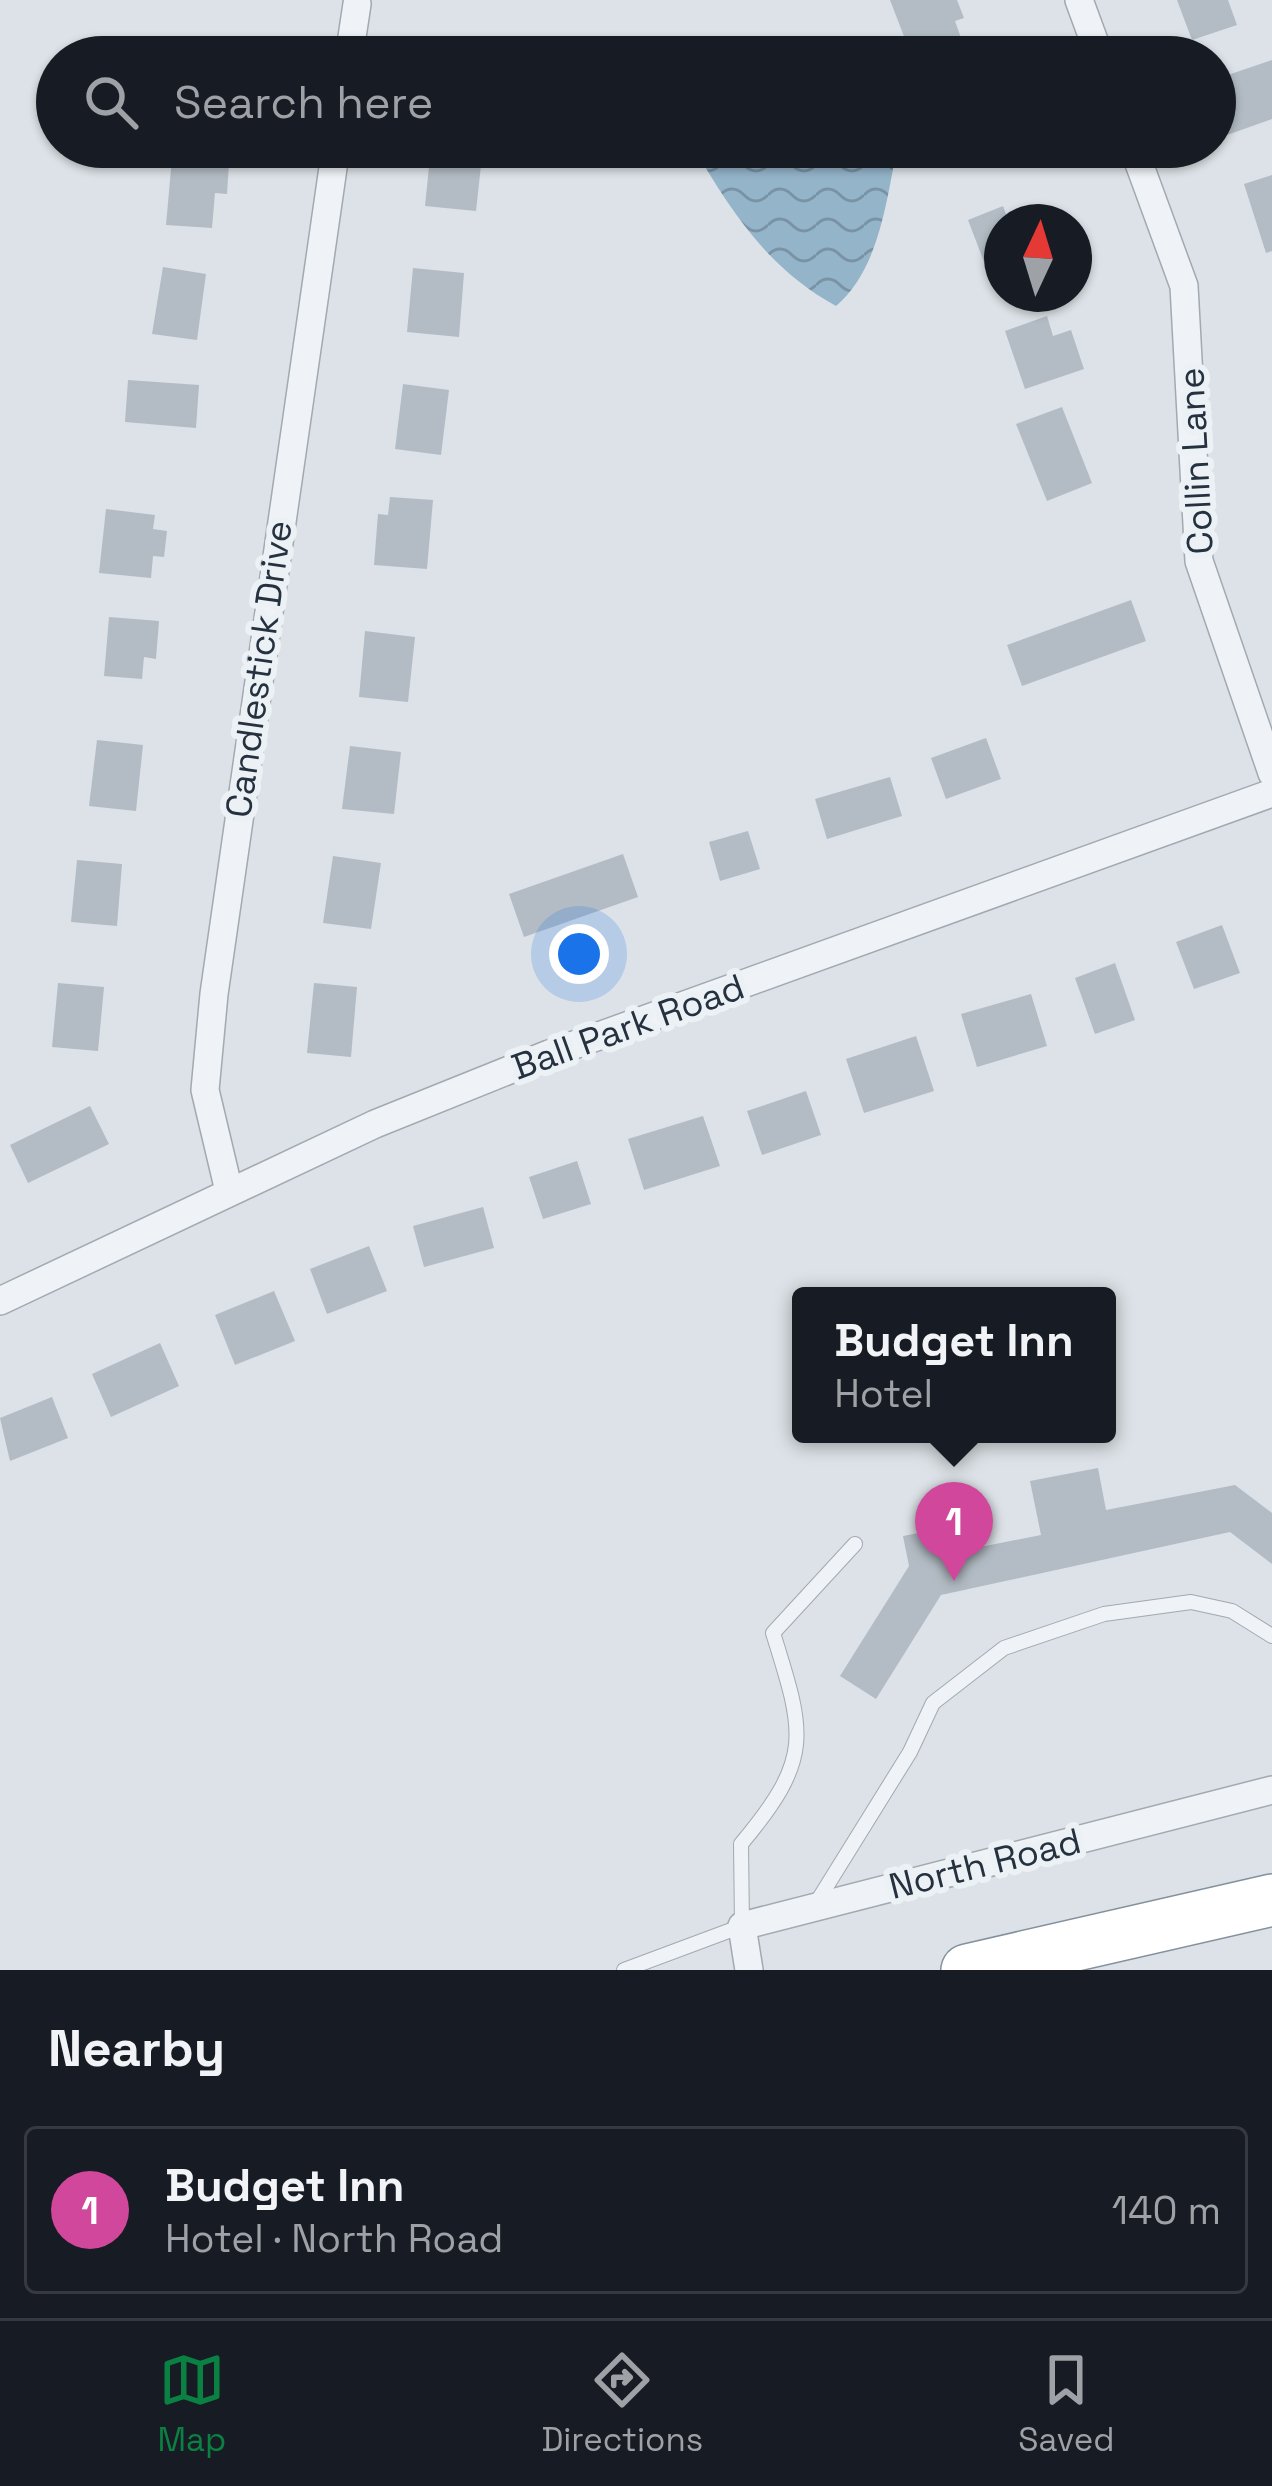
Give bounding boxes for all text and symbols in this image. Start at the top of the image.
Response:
search box [36,36,1236,168]
icon: search [78,69,144,135]
text: Search here [174,74,433,131]
north arrow [984,204,1092,312]
street label: Collin Lane [1168,366,1224,556]
street label: Candlestick Drive [215,517,303,821]
your location [549,924,609,984]
street label: Ball Park Road [506,964,750,1090]
popup [792,1287,1116,1443]
text: Budget Inn [834,1312,1074,1369]
text: Hotel [834,1369,933,1418]
pin: 1 [915,1482,993,1581]
street label: North Road [884,1818,1086,1910]
text: Nearby [48,2016,225,2081]
text: Budget Inn [165,2157,405,2214]
text: 1 [81,2186,99,2235]
text: 140 m [1112,2186,1221,2235]
text: Hotel · North Road [165,2214,503,2263]
tab: Map [158,2347,226,2461]
tab: Directions [541,2347,703,2461]
tab: Saved [1018,2347,1114,2461]

